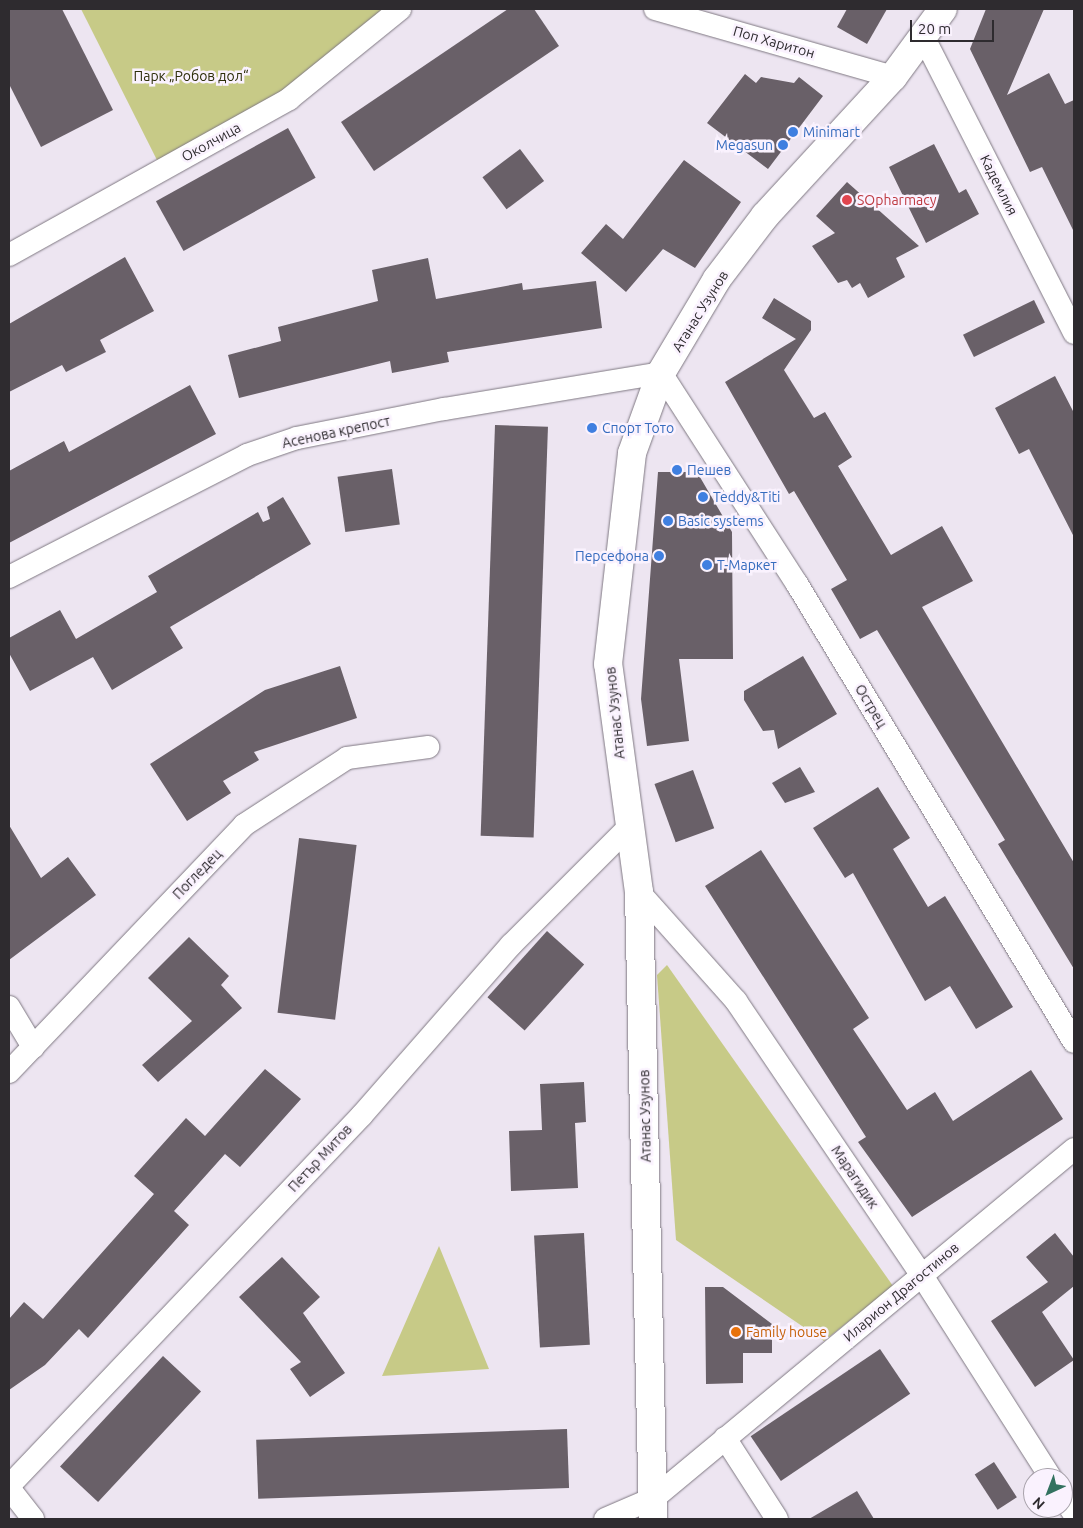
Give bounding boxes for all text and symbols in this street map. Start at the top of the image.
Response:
scale bar [913,10,997,42]
text: 20 m [918,20,951,37]
street label: Поп Харитон [731,22,817,62]
park label: Парк „Робов дол“ [134,68,248,84]
street label: Околчица [178,119,244,165]
place label: Minimart [803,124,860,140]
marker: Minimart [787,126,799,138]
place label: Megasun [716,137,773,153]
marker: Megasun [777,139,789,151]
street label: Кадемлия [977,152,1021,218]
place label: SOpharmacy [857,192,937,208]
marker: SOpharmacy [841,194,853,206]
street label: Атанас Узунов [668,267,732,355]
street label: Асенова крепост [280,412,392,452]
place label: Спорт Тото [602,420,674,436]
marker: Спорт Тото [586,422,598,434]
place label: Пешев [687,462,731,478]
marker: Пешев [671,464,683,476]
place label: Teddy&Titi [713,489,781,505]
marker: Teddy&Titi [697,491,709,503]
place label: Basic systems [678,513,764,529]
marker: Basic systems [662,515,674,527]
place label: Персефона [575,548,649,564]
marker: Персефона [653,550,665,562]
place label: Т-Маркет [717,557,777,573]
marker: Т-Маркет [701,559,713,571]
street label: Атанас Узунов [602,666,628,760]
street label: Острец [851,681,891,731]
street label: Погледец [169,845,225,903]
street label: Атанас Узунов [636,1070,654,1162]
street label: Петър Митов [285,1121,355,1195]
street label: Марагидик [828,1142,882,1212]
street label: Иларион Драгостинов [840,1239,962,1345]
place label: Family house [746,1324,827,1340]
marker: Family house [730,1326,742,1338]
north arrow [1023,1468,1073,1518]
text: N [1029,1494,1048,1513]

